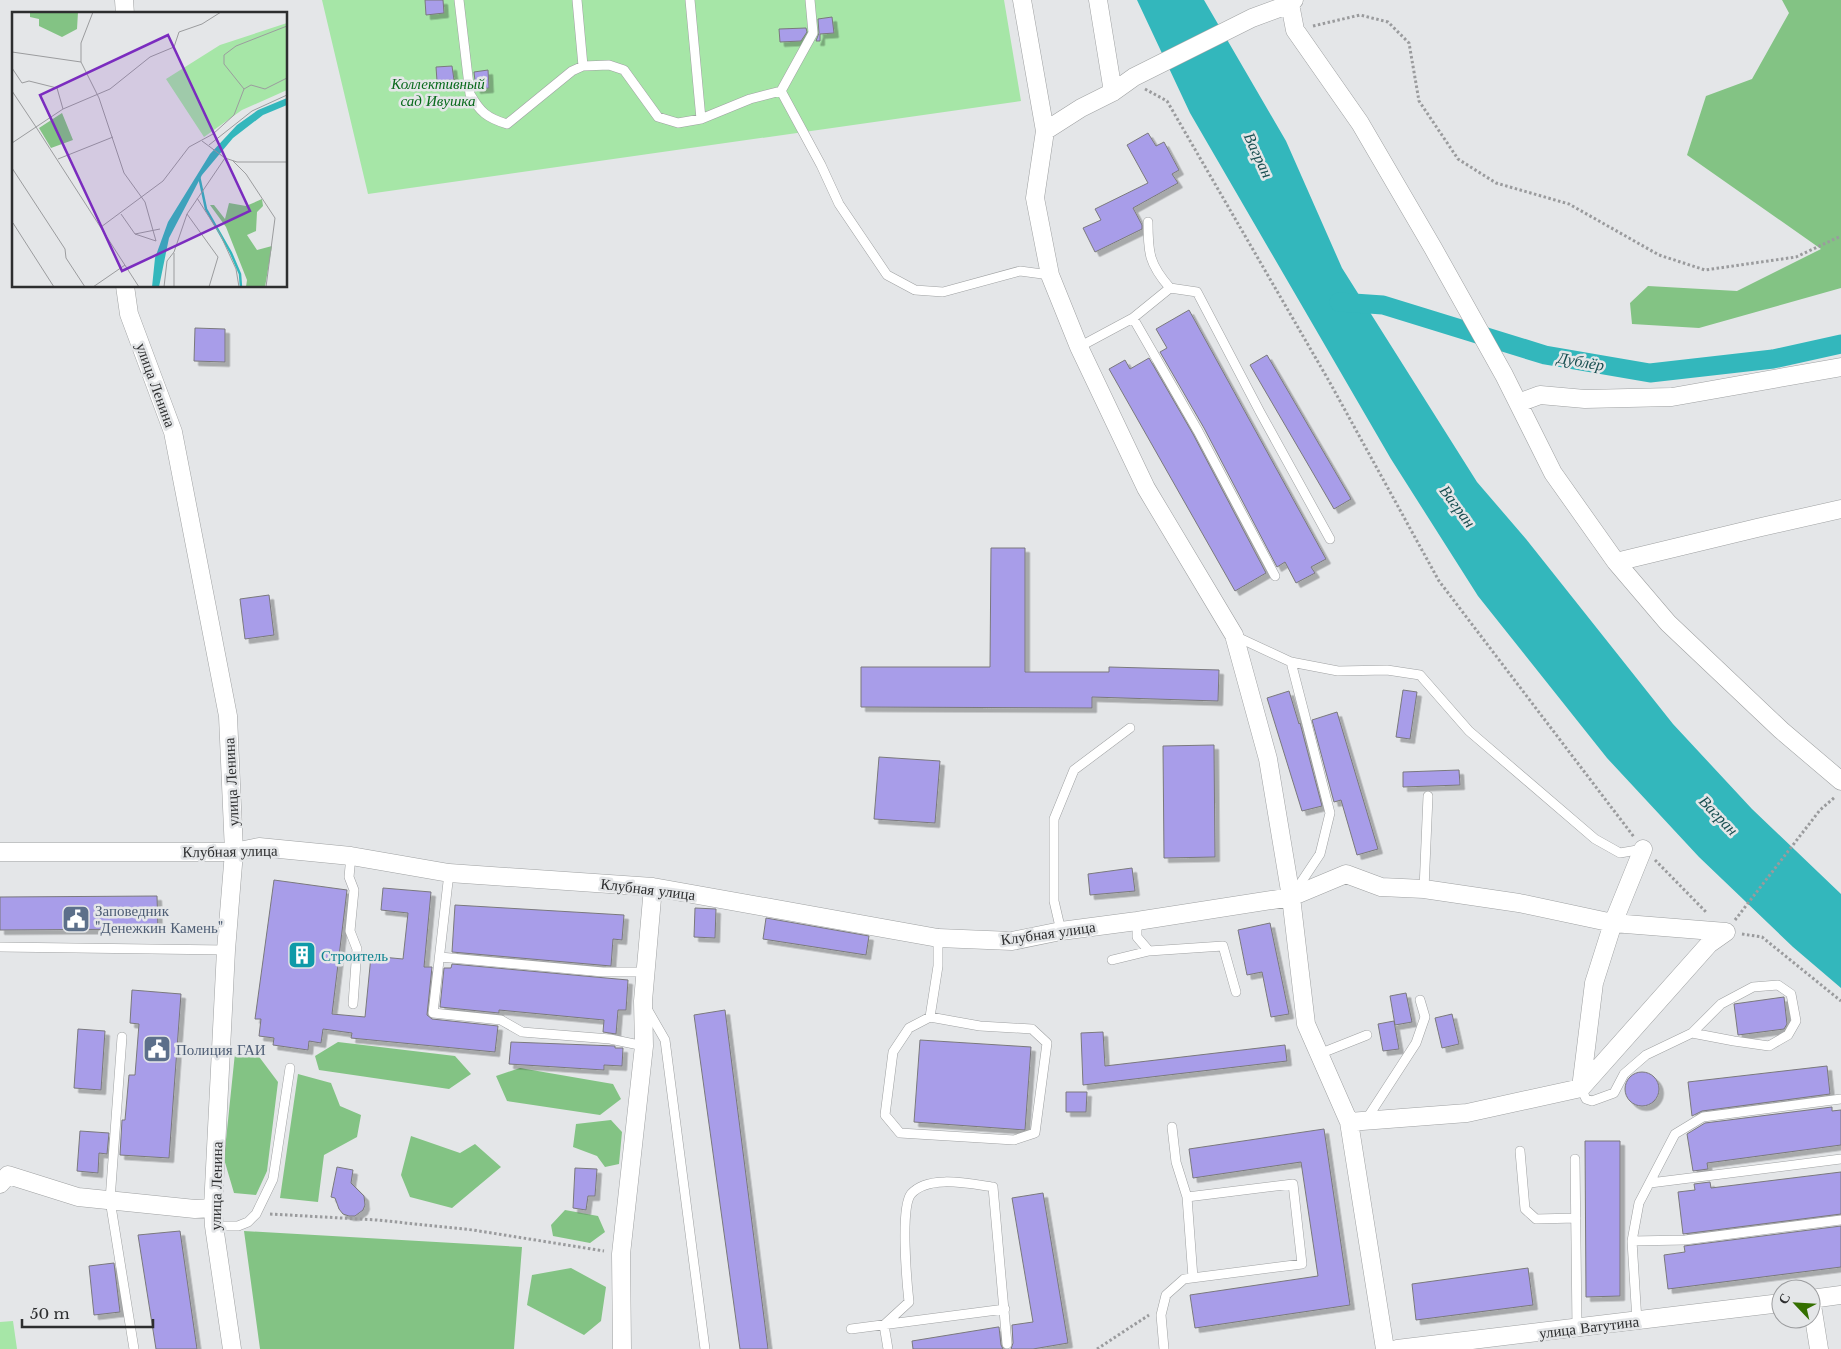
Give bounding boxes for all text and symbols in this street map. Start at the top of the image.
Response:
inset map [12,12,288,288]
park label: Коллективный сад Ивушка [390,74,485,110]
water label: Вагран [1240,129,1278,181]
street label: улица Ленина [132,340,180,430]
water label: Дублёр [1554,347,1606,375]
water label: Вагран [1436,481,1480,531]
street label: улица Ленина [219,737,243,827]
water label: Вагран [1695,791,1743,839]
street label: Клубная улица [182,841,278,861]
street label: Клубная улица [600,874,697,904]
place label: Заповедник "Денежкин Камень" [95,901,223,937]
public building icon: Заповедник "Денежкин Камень" [61,904,91,934]
street label: Клубная улица [999,917,1097,949]
building icon: Строитель [287,940,317,970]
place label: Строитель [321,946,388,965]
public building icon: Полиция ГАИ [142,1034,172,1064]
place label: Полиция ГАИ [176,1040,266,1059]
street label: улица Ленина [206,1141,226,1231]
north arrow [1771,1279,1821,1329]
text: С [1774,1290,1795,1307]
scale bar [22,1296,154,1328]
text: 50 m [30,1304,70,1323]
street label: улица Ватутина [1538,1311,1640,1343]

